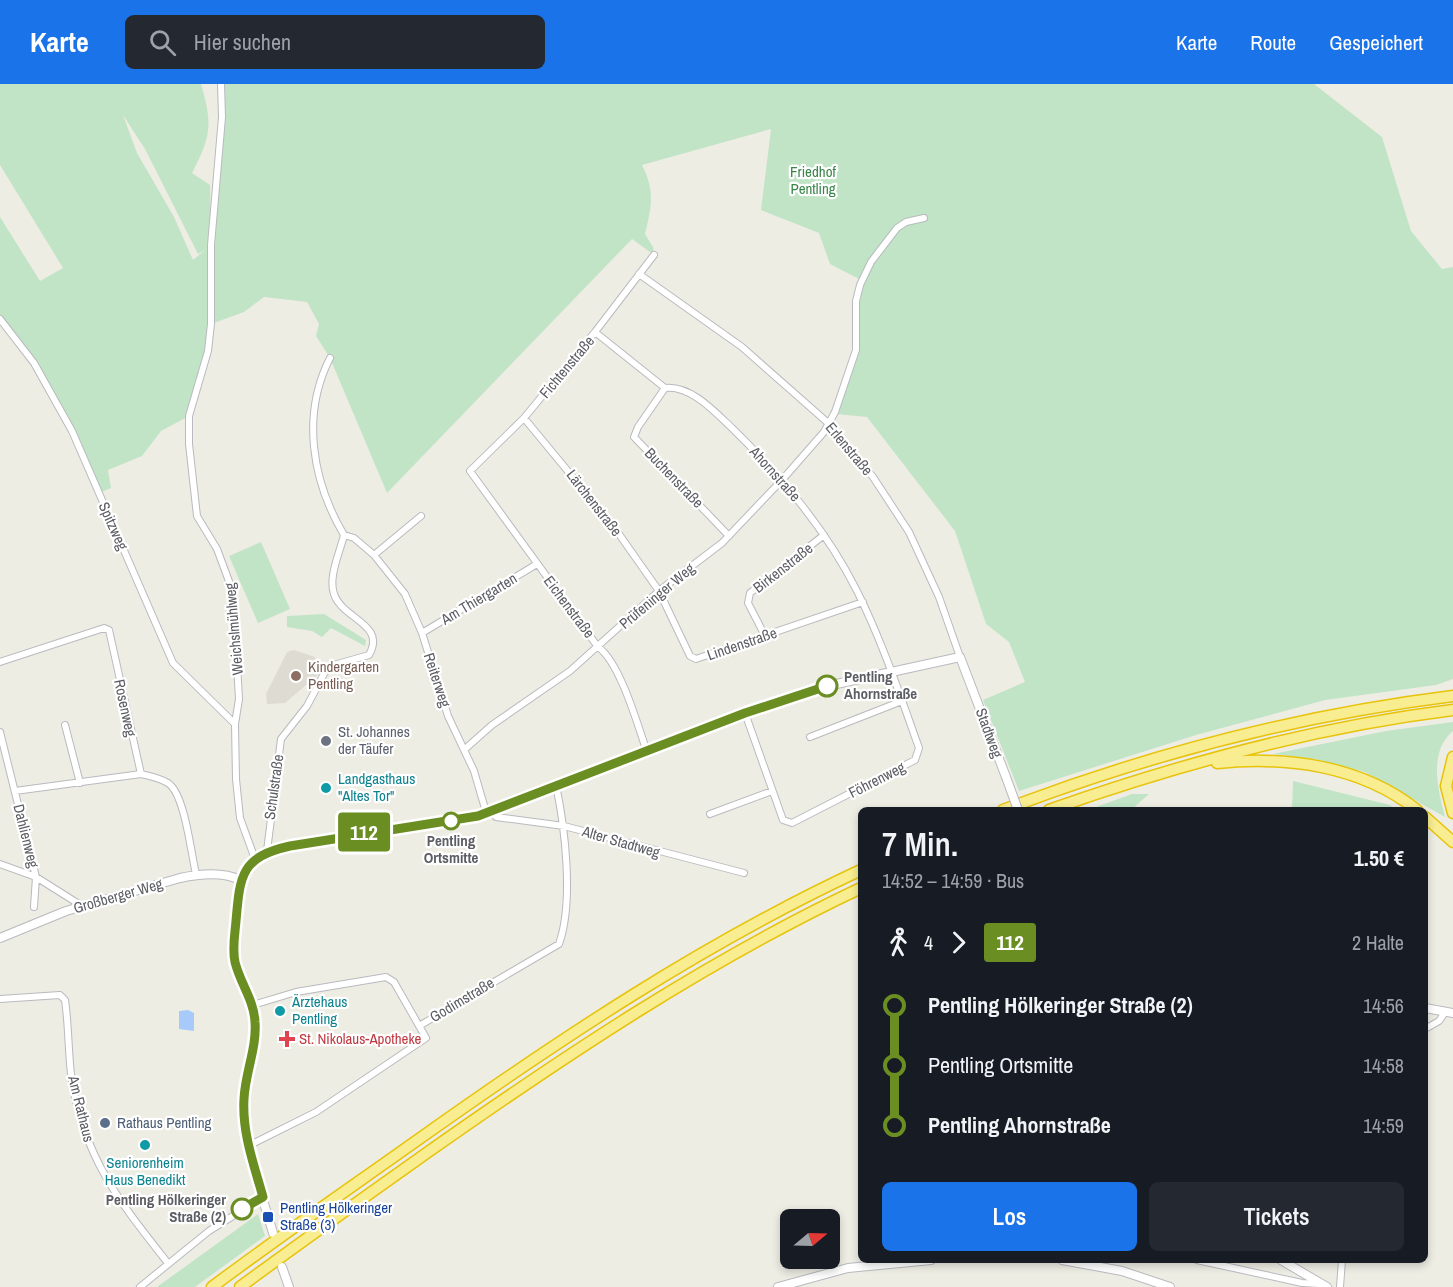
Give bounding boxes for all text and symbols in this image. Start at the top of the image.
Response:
search box [125,15,545,69]
text: Karte [30,23,89,61]
icon: search [146,26,179,59]
text: Hier suchen [194,27,291,57]
text: Karte [1176,28,1217,57]
text: Route [1250,28,1296,57]
text: Gespeichert [1329,28,1423,57]
park label: Friedhof Pentling [790,161,836,199]
street label: Fichtenstraße [534,331,599,402]
street label: Erlenstraße [821,418,878,480]
street label: Ahornstraße [744,441,806,506]
street label: Buchenstraße [640,443,709,513]
street label: Lärchenstraße [562,465,627,541]
street label: Spitzweg [94,498,133,553]
street label: Birkenstraße [748,538,817,598]
street label: Prüfeninger Weg [614,558,699,633]
street label: Am Thiergarten [436,568,521,630]
street label: Eichenstraße [539,571,600,642]
street label: Weichslmühlweg [219,582,248,676]
street label: Lindenstraße [704,622,780,665]
street label: Reiterweg [419,650,456,710]
place label: Kindergarten Pentling [308,656,379,694]
place label: Pentling Ahornstraße [844,666,917,704]
marker: Kindergarten Pentling [289,669,303,683]
marker: Pentling Ahornstraße [816,675,838,697]
street label: Rosenweg [109,677,142,739]
street label: Stadtweg [971,705,1008,761]
place label: St. Johannes der Täufer [338,721,410,759]
marker: St. Johannes der Täufer [319,734,333,748]
street label: Schulstraße [259,753,288,821]
street label: Föhrenweg [845,756,909,803]
place label: Landgasthaus "Altes Tor" [338,768,415,806]
marker: Landgasthaus "Altes Tor" [319,781,333,795]
street label: Dahlienweg [8,802,45,870]
line badge: 112 [330,812,398,852]
marker: Pentling Ortsmitte [442,812,460,830]
text: 112 [350,818,378,847]
street label: Alter Stadtweg [579,820,663,863]
text: 7 Min. [882,822,958,866]
place label: Pentling Ortsmitte [424,830,478,868]
text: 1.50 € [1354,843,1404,873]
text: 14:52 – 14:59 · Bus [882,867,1024,894]
street label: Großberger Weg [71,873,165,918]
icon: walk [882,926,915,959]
icon: forward [942,926,975,959]
text: 112 [996,928,1024,957]
text: 4 [924,929,933,956]
text: 2 Halte [1352,929,1404,956]
street label: Godimstraße [426,972,498,1027]
text: Pentling Hölkeringer Straße (2) [928,990,1193,1020]
place label: Ärztehaus Pentling [291,991,347,1029]
text: 14:56 [1363,992,1404,1019]
marker: Ärztehaus Pentling [273,1004,287,1018]
place label: St. Nikolaus-Apotheke [299,1028,422,1049]
marker: St. Nikolaus-Apotheke [280,1032,294,1046]
text: Pentling Ortsmitte [928,1050,1073,1080]
text: 14:58 [1363,1052,1404,1079]
street label: Am Rathaus [63,1073,100,1144]
text: Pentling Ahornstraße [928,1110,1111,1140]
place label: Rathaus Pentling [117,1112,212,1133]
text: 14:59 [1363,1112,1404,1139]
marker: Rathaus Pentling [98,1116,112,1130]
marker: Seniorenheim Haus Benedikt [138,1138,152,1152]
place label: Seniorenheim Haus Benedikt [105,1152,186,1190]
button: Los [882,1182,1137,1251]
button: Tickets [1149,1182,1404,1251]
place label: Pentling Hölkeringer Straße (2) [106,1189,226,1227]
place label: Pentling Hölkeringer Straße (3) [280,1197,392,1235]
marker: Pentling Hölkeringer Straße (2) [231,1198,253,1220]
north arrow [780,1209,840,1269]
map controls [780,1209,840,1269]
marker: Pentling Hölkeringer Straße (3) [261,1210,275,1224]

